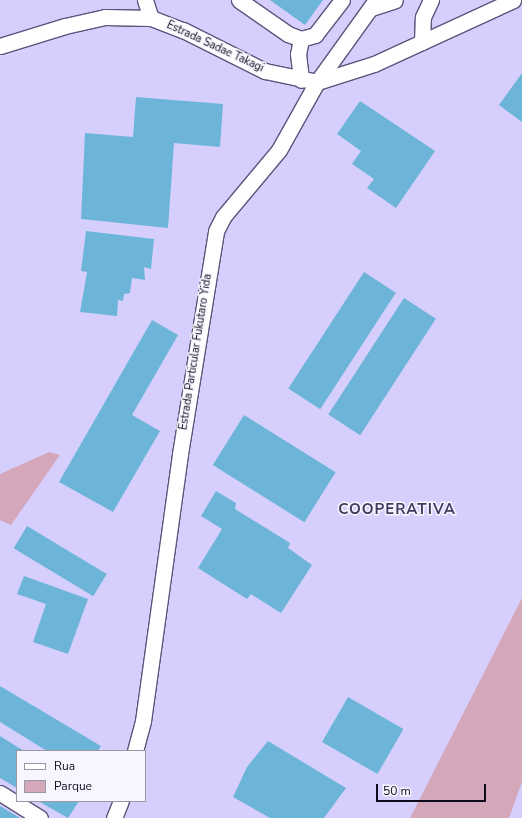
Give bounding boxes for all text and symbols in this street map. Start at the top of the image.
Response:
street label: Estrada Sadae Takagi [164,19,266,75]
street label: Estrada Particular Fukutaro Yida [177,273,215,431]
district label: COOPERATIVA [338,501,456,519]
legend [16,750,146,802]
text: Rua [54,758,75,774]
scale bar [378,776,488,802]
text: Parque [54,778,92,794]
text: 50 m [383,783,411,799]

